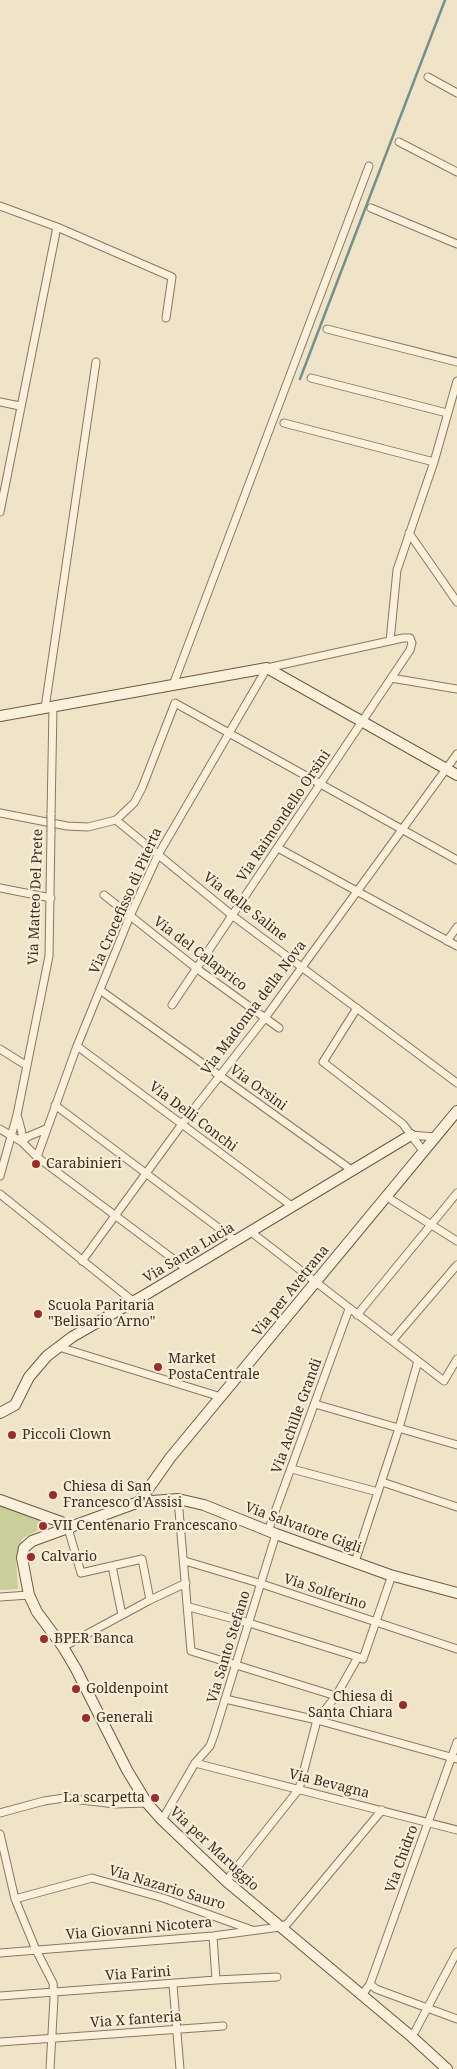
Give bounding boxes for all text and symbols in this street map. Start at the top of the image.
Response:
street label: Via Raimondello Orsini [234,747,334,885]
street label: Via Crocefisso di Piterta [86,825,166,977]
street label: Via Matteo Del Prete [25,829,47,965]
street label: Via delle Saline [200,869,290,945]
street label: Via del Calaprico [150,913,250,995]
street label: Via Madonna della Nova [198,938,310,1078]
street label: Via Orsini [226,1062,290,1114]
street label: Via Delli Conchi [146,1078,240,1156]
place label: Carabinieri [46,1156,122,1172]
marker: Carabinieri [30,1158,42,1170]
street label: Via Santa Lucia [140,1219,238,1287]
street label: Via per Avetrana [249,1242,333,1340]
place label: Scuola Paritaria "Belisario Arno" [48,1298,155,1330]
marker: Scuola Paritaria "Belisario Arno" [32,1308,44,1320]
place label: Market PostaCentrale [168,1351,260,1384]
street label: Via Achille Grandi [268,1356,326,1476]
marker: Market PostaCentrale [152,1361,164,1373]
place label: Piccoli Clown [22,1427,111,1443]
marker: Piccoli Clown [6,1429,18,1441]
place label: Chiesa di San Francesco d'Assisi [63,1479,182,1511]
marker: Chiesa di San Francesco d'Assisi [47,1489,59,1501]
street label: Via Salvatore Gigli [242,1499,364,1557]
place label: VII Centenario Francescano [53,1518,238,1534]
marker: VII Centenario Francescano [37,1520,49,1532]
place label: Calvario [41,1549,97,1565]
marker: Calvario [25,1551,37,1563]
street label: Via Solferino [281,1571,369,1613]
street label: Via Santo Stefano [204,1589,254,1705]
place label: BPER Banca [54,1631,134,1647]
marker: BPER Banca [38,1633,50,1645]
place label: Goldenpoint [86,1681,169,1697]
marker: Goldenpoint [70,1683,82,1695]
place label: Chiesa di Santa Chiara [308,1689,393,1721]
marker: Chiesa di Santa Chiara [397,1699,409,1711]
place label: Generali [96,1710,153,1726]
marker: Generali [80,1712,92,1724]
street label: Via Bevagna [287,1766,371,1802]
place label: La scarpetta [63,1790,145,1806]
marker: La scarpetta [149,1792,161,1804]
street label: Via per Maruggio [166,1803,262,1895]
street label: Via Chidro [382,1823,422,1895]
street label: Via Nazario Sauro [107,1862,227,1914]
street label: Via Giovanni Nicotera [65,1914,213,1944]
street label: Via Farini [105,1963,171,1985]
street label: Via X fanteria [90,2008,182,2032]

